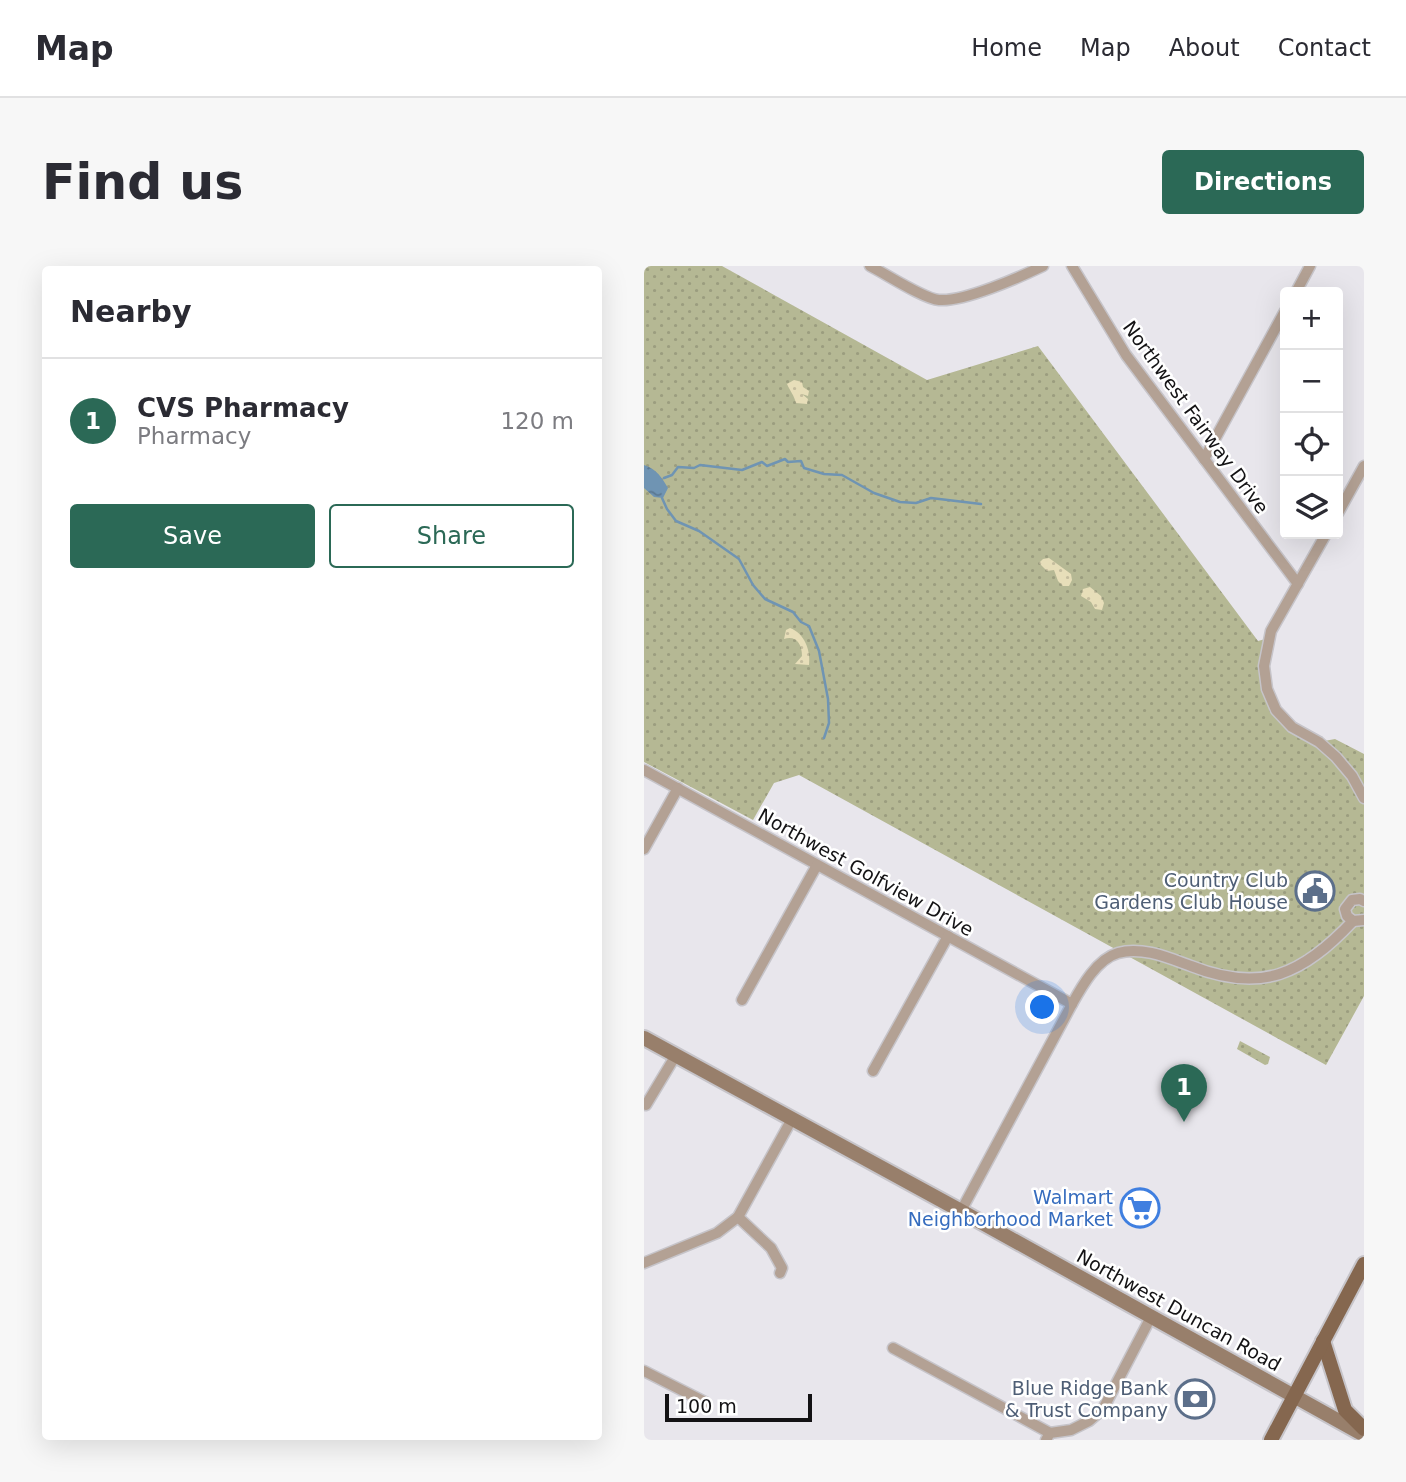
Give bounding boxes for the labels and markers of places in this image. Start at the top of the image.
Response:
place label: Country Club Gardens Club House [1094,869,1288,913]
public building icon: Country Club Gardens Club House [1294,870,1336,912]
pin: 1 [1161,1064,1207,1122]
place label: Walmart Neighborhood Market [908,1186,1113,1230]
supermarket icon: Walmart Neighborhood Market [1119,1187,1161,1229]
place label: Blue Ridge Bank & Trust Company [1005,1377,1168,1421]
bank icon: Blue Ridge Bank & Trust Company [1174,1378,1216,1420]

